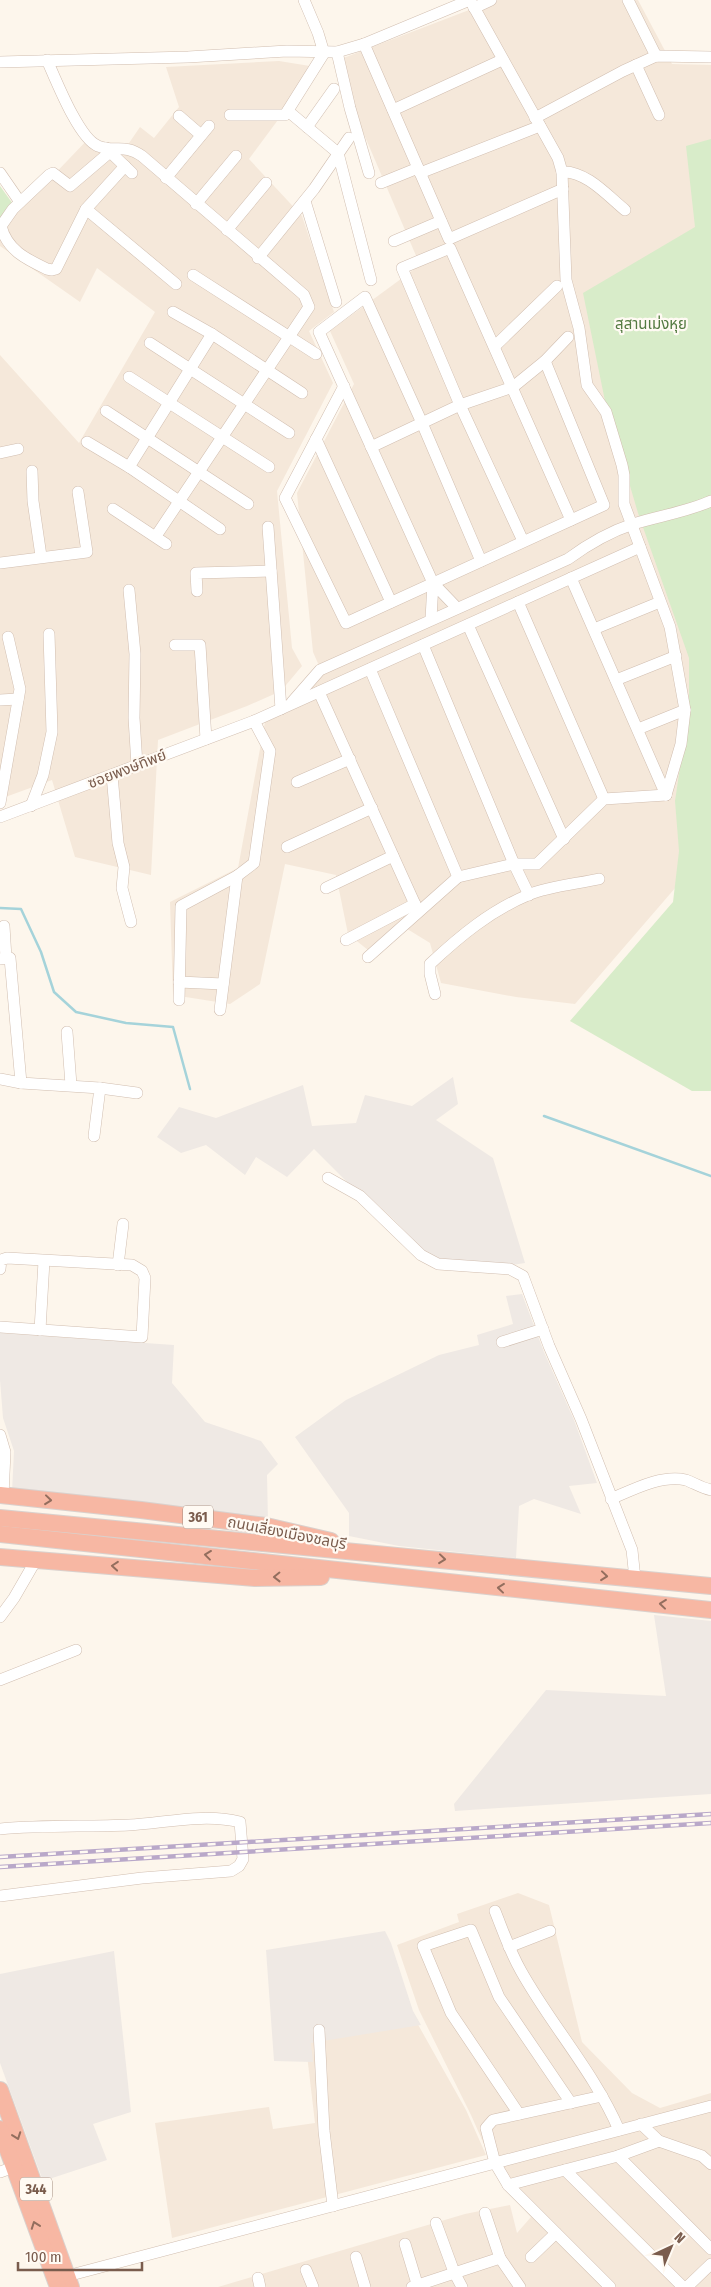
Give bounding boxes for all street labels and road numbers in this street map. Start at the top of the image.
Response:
street label: ซอยพงษ์ทิพย์ [85,746,169,792]
road number: 361 [183,1505,213,1528]
street label: ถนนเลี่ยงเมืองชลบุรี [226,1511,348,1553]
road number: 344 [20,2178,52,2200]

